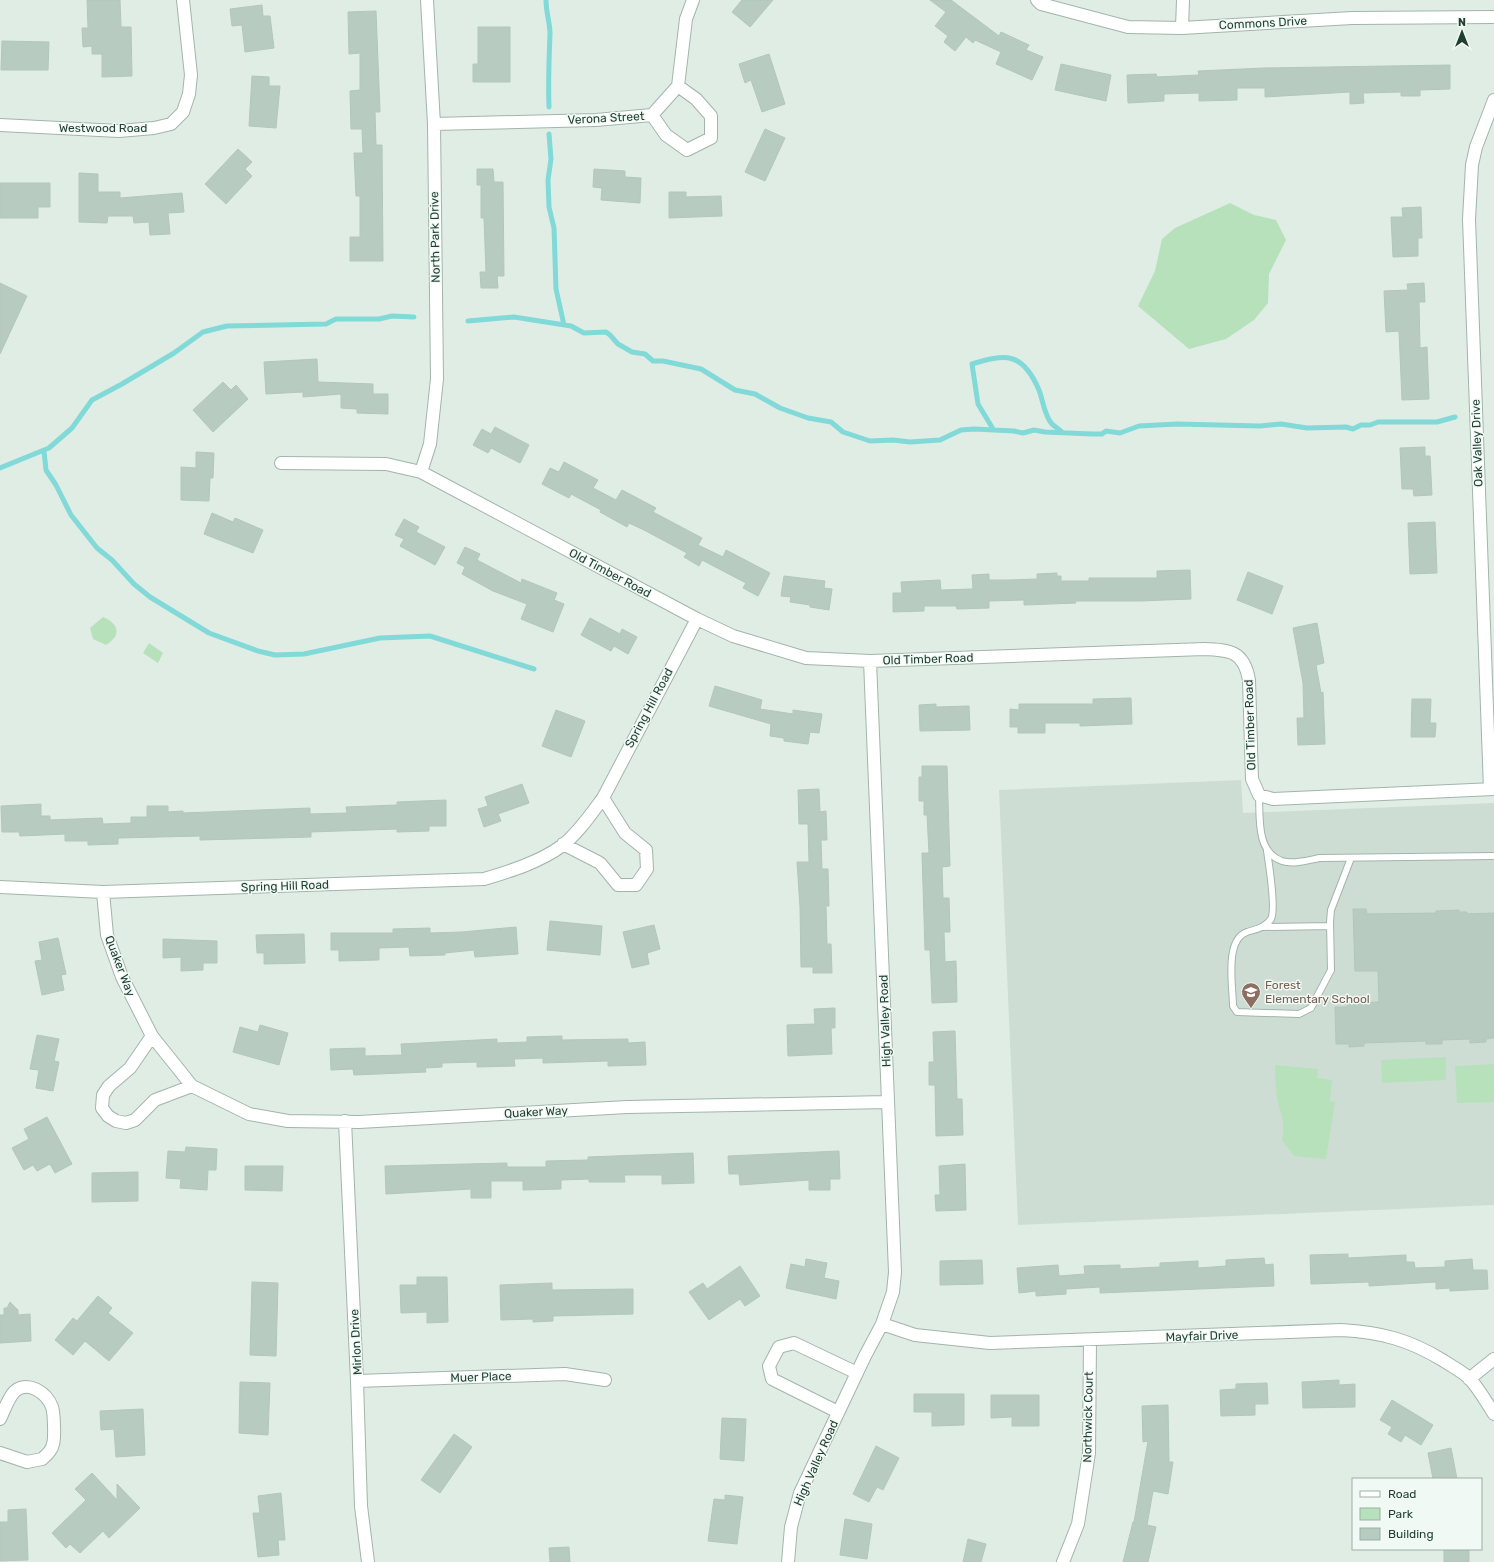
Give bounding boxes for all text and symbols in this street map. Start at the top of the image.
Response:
north arrow [1442,12,1482,52]
street label: Commons Drive [1219,14,1308,32]
text: N [1458,16,1466,29]
street label: Verona Street [567,109,645,127]
street label: Westwood Road [59,121,147,135]
street label: North Park Drive [427,191,443,283]
street label: Oak Valley Drive [1468,399,1486,487]
street label: Old Timber Road [567,545,653,601]
street label: Old Timber Road [882,650,974,668]
street label: Spring Hill Road [622,666,676,750]
street label: Old Timber Road [1241,679,1259,771]
street label: Spring Hill Road [241,877,329,895]
street label: Quaker Way [102,934,138,999]
street label: High Valley Road [876,975,894,1067]
place label: Forest Elementary School [1265,978,1370,1006]
school or university icon: Forest Elementary School [1240,981,1262,1009]
street label: Quaker Way [504,1103,569,1121]
street label: Mirlon Drive [347,1308,365,1375]
street label: Mayfair Drive [1165,1328,1239,1344]
street label: Muer Place [450,1369,512,1385]
street label: Northwick Court [1080,1371,1096,1463]
street label: High Valley Road [791,1418,841,1508]
legend [1352,1478,1482,1550]
text: Road [1388,1487,1416,1501]
text: Park [1388,1507,1414,1521]
text: Building [1388,1527,1434,1541]

